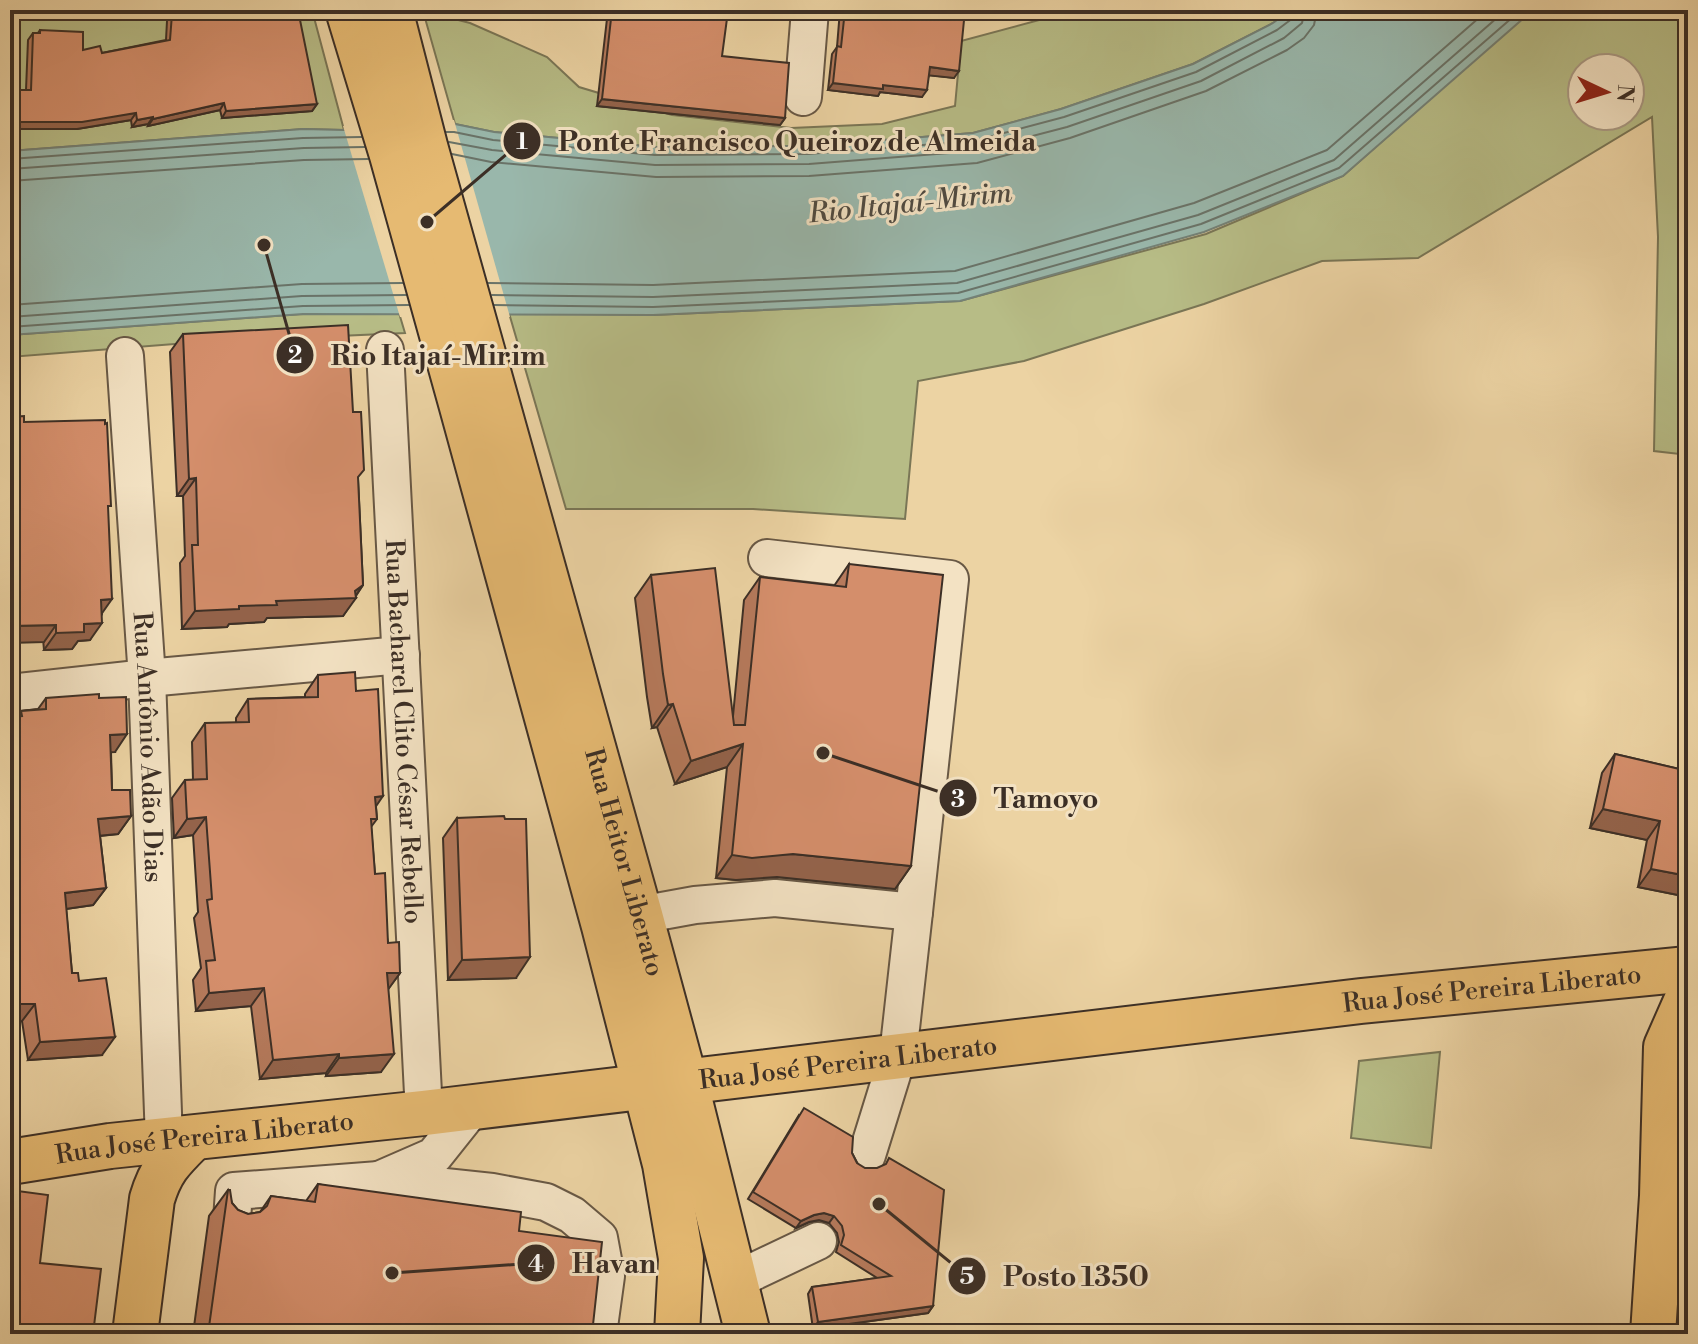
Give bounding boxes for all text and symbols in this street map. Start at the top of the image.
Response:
north arrow [1566,52,1646,132]
text: N [1610,84,1639,104]
callout: Ponte Francisco Queiroz de Almeida [502,115,1052,167]
text: Ponte Francisco Queiroz de Almeida [558,125,1037,160]
text: 1 [516,127,528,157]
water label: Rio Itajaí-Mirim [806,175,1014,232]
callout: Rio Itajaí-Mirim [275,329,562,381]
text: Rio Itajaí-Mirim [330,339,546,374]
text: 2 [288,341,303,371]
street label: Rua Bacharel Clito César Rebello [378,538,429,925]
street label: Rua Antônio Adão Dias [126,611,170,883]
street label: Rua Heitor Liberato [577,745,671,980]
callout: Tamoyo [938,772,1115,824]
text: Tamoyo [994,782,1098,817]
text: 3 [951,785,965,815]
street label: Rua José Pereira Liberato [1341,959,1643,1020]
street label: Rua José Pereira Liberato [697,1030,999,1097]
street label: Rua José Pereira Liberato [53,1105,355,1172]
callout: Havan [516,1237,672,1289]
text: Havan [572,1247,656,1282]
text: 4 [528,1250,544,1280]
callout: Posto 1350 [947,1250,1165,1302]
text: Posto 1350 [1003,1260,1149,1295]
text: 5 [960,1262,975,1292]

